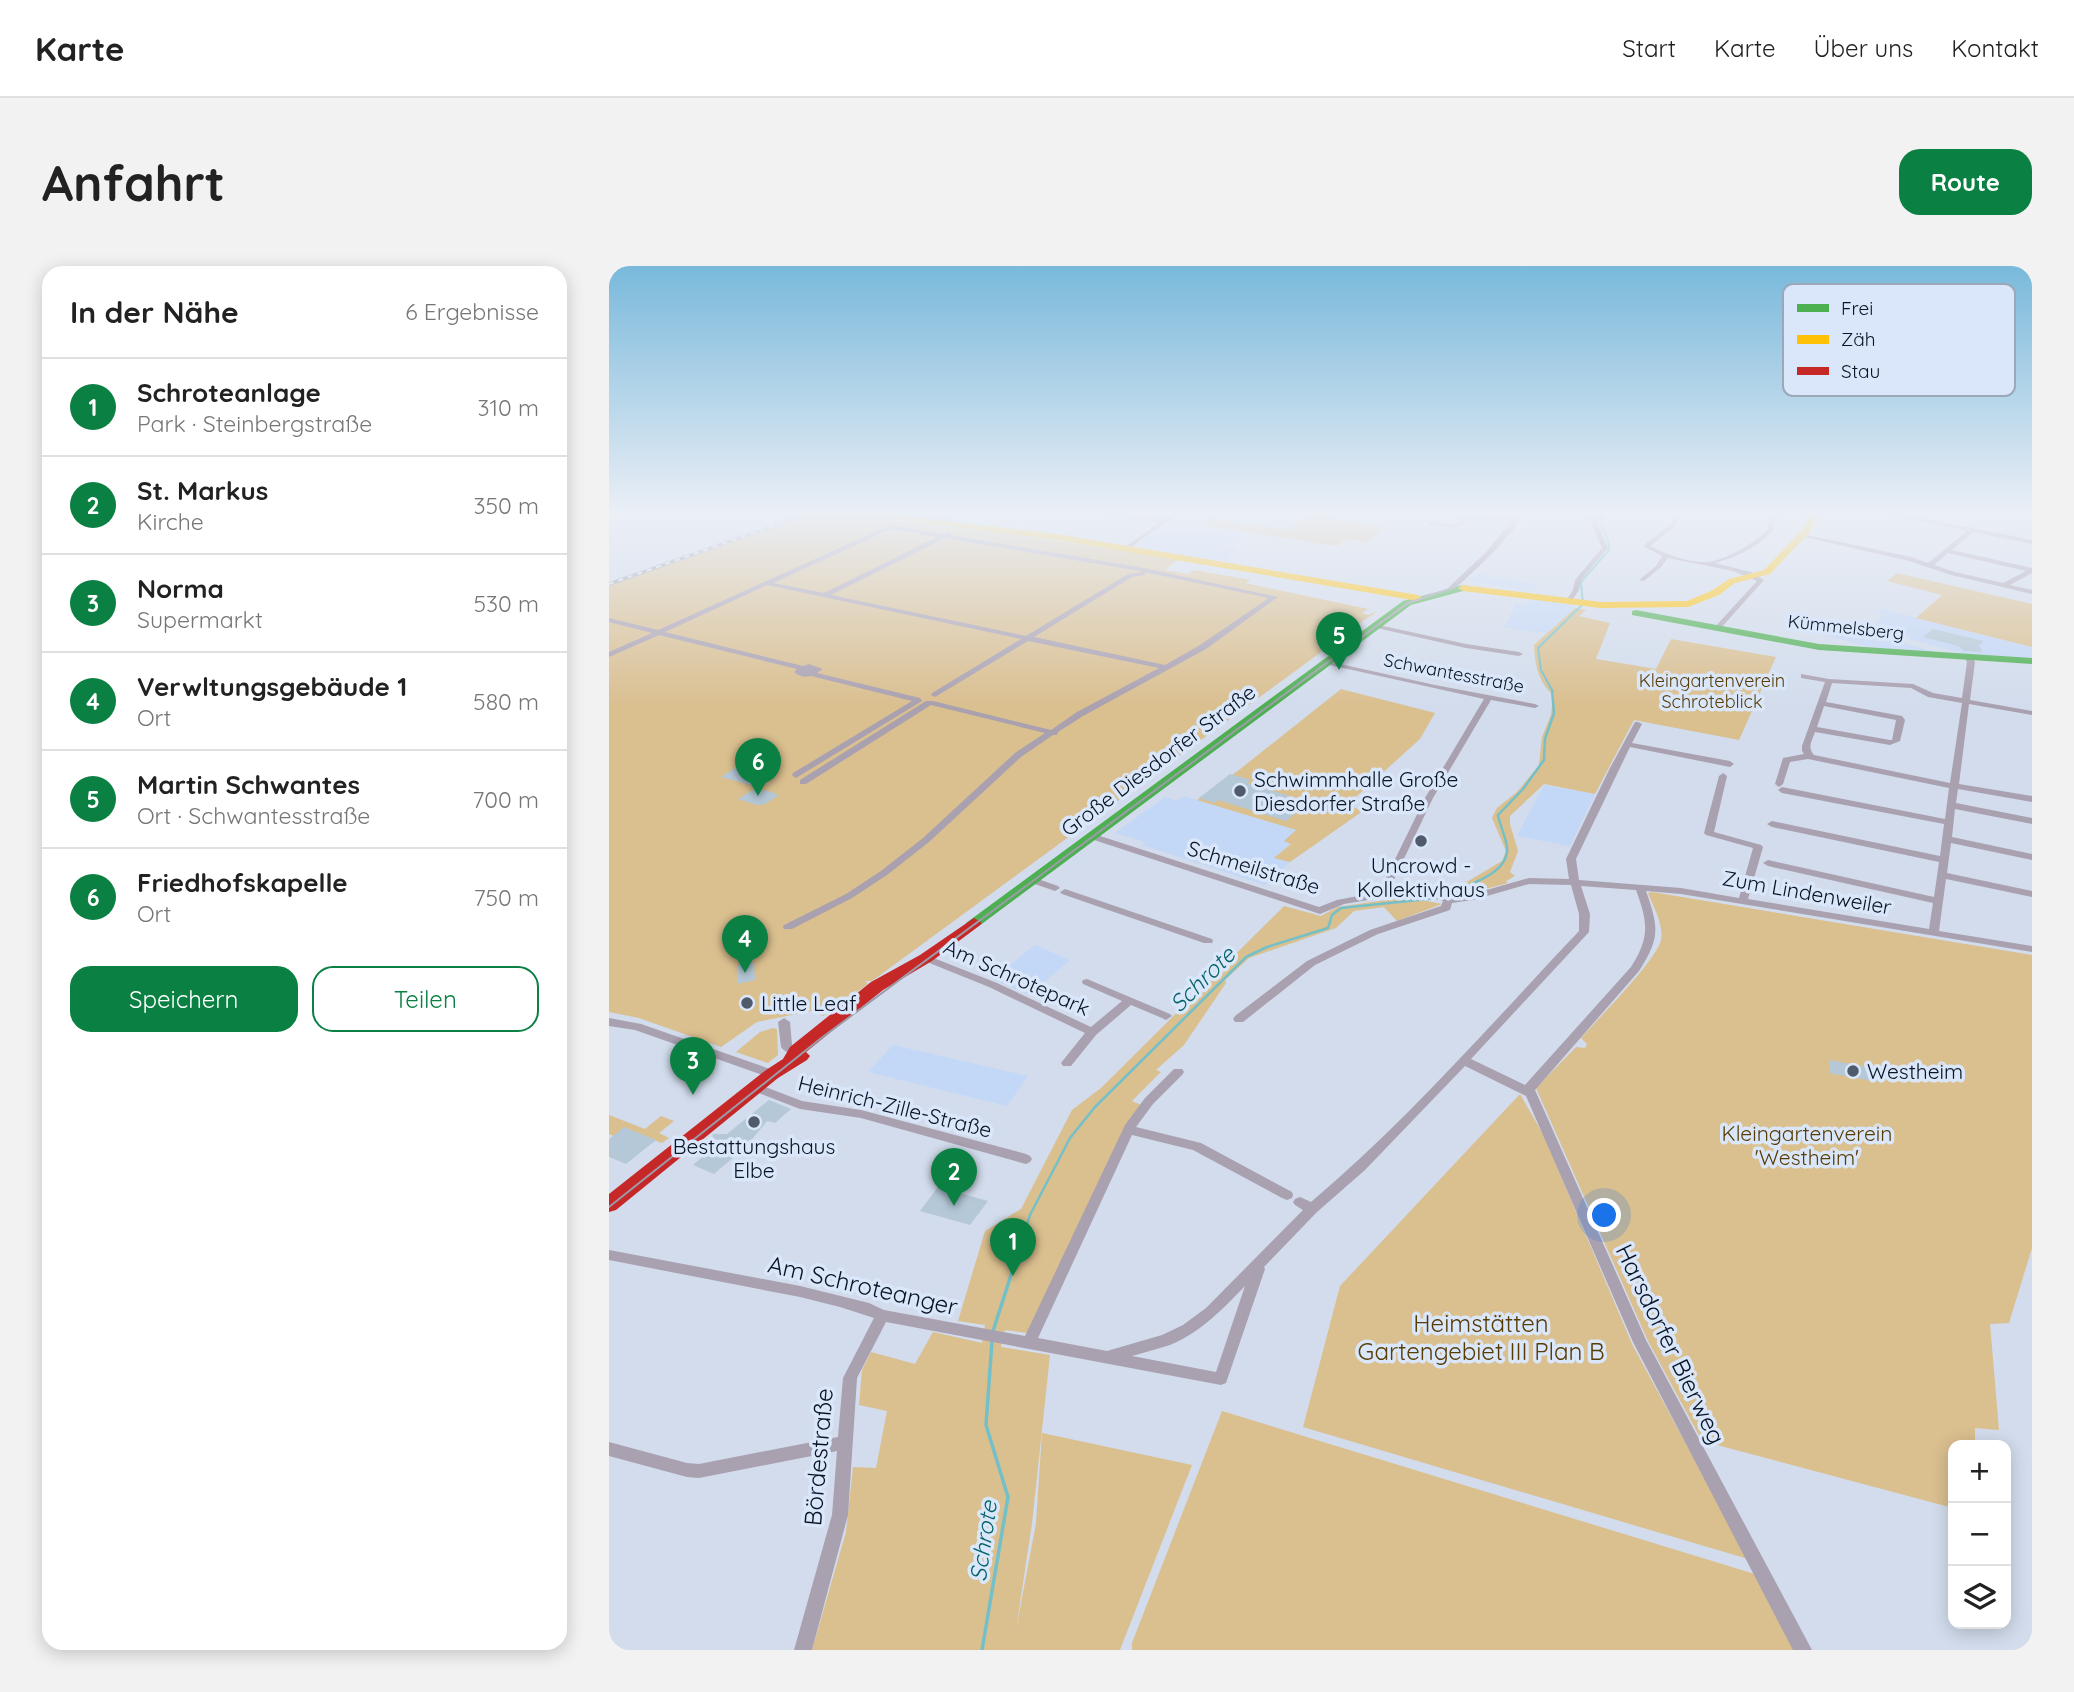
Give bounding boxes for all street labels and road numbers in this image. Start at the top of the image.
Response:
street label: Kümmelsberg [1787,609,1905,645]
street label: Schwantesstraße [1382,648,1526,698]
street label: Große Diesdorfer Straße [1056,678,1260,842]
street label: Schmeilstraße [1185,835,1323,899]
street label: Zum Lindenweiler [1720,864,1894,920]
street label: Am Schrotepark [940,933,1094,1021]
street label: Heinrich-Zille-Straße [795,1069,995,1143]
street label: Harsdorfer Bierweg [1610,1239,1732,1449]
street label: Am Schroteanger [765,1249,961,1321]
street label: Bördestraße [797,1387,839,1527]

